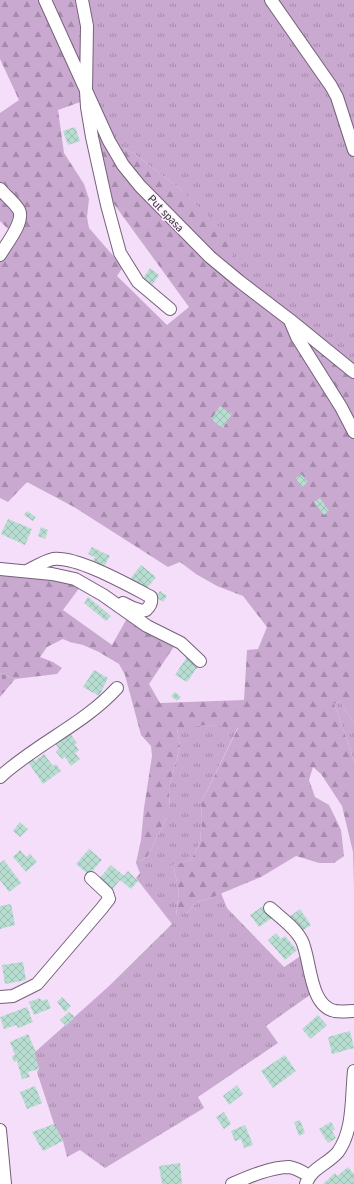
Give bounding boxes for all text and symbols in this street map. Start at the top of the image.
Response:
street label: Put spasa [146,192,187,234]

